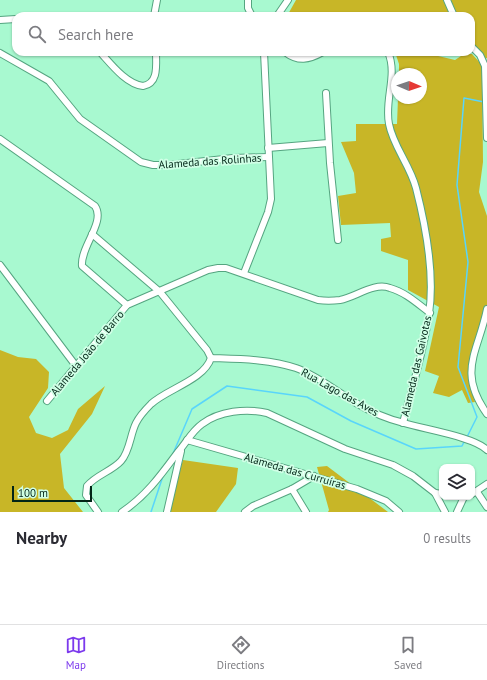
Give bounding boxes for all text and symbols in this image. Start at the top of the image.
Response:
search box [12,12,475,56]
icon: search [26,23,48,45]
text: Search here [58,25,134,44]
north arrow [391,68,427,104]
street label: Alameda das Rolinhas [158,150,262,172]
street label: Alameda João de Barro [47,307,127,398]
street label: Alameda das Gaivotas [398,314,434,418]
street label: Rua Lago das Aves [299,365,382,419]
street label: Alameda das Curruíras [243,450,348,492]
map controls [439,464,475,500]
button: layers [439,464,475,500]
scale bar [12,484,92,503]
text: 100 m [18,486,48,500]
text: Nearby [16,527,67,549]
text: 0 results [423,530,471,547]
tab: Map [65,634,87,672]
tab: Directions [217,634,264,672]
tab: Saved [394,634,422,672]

